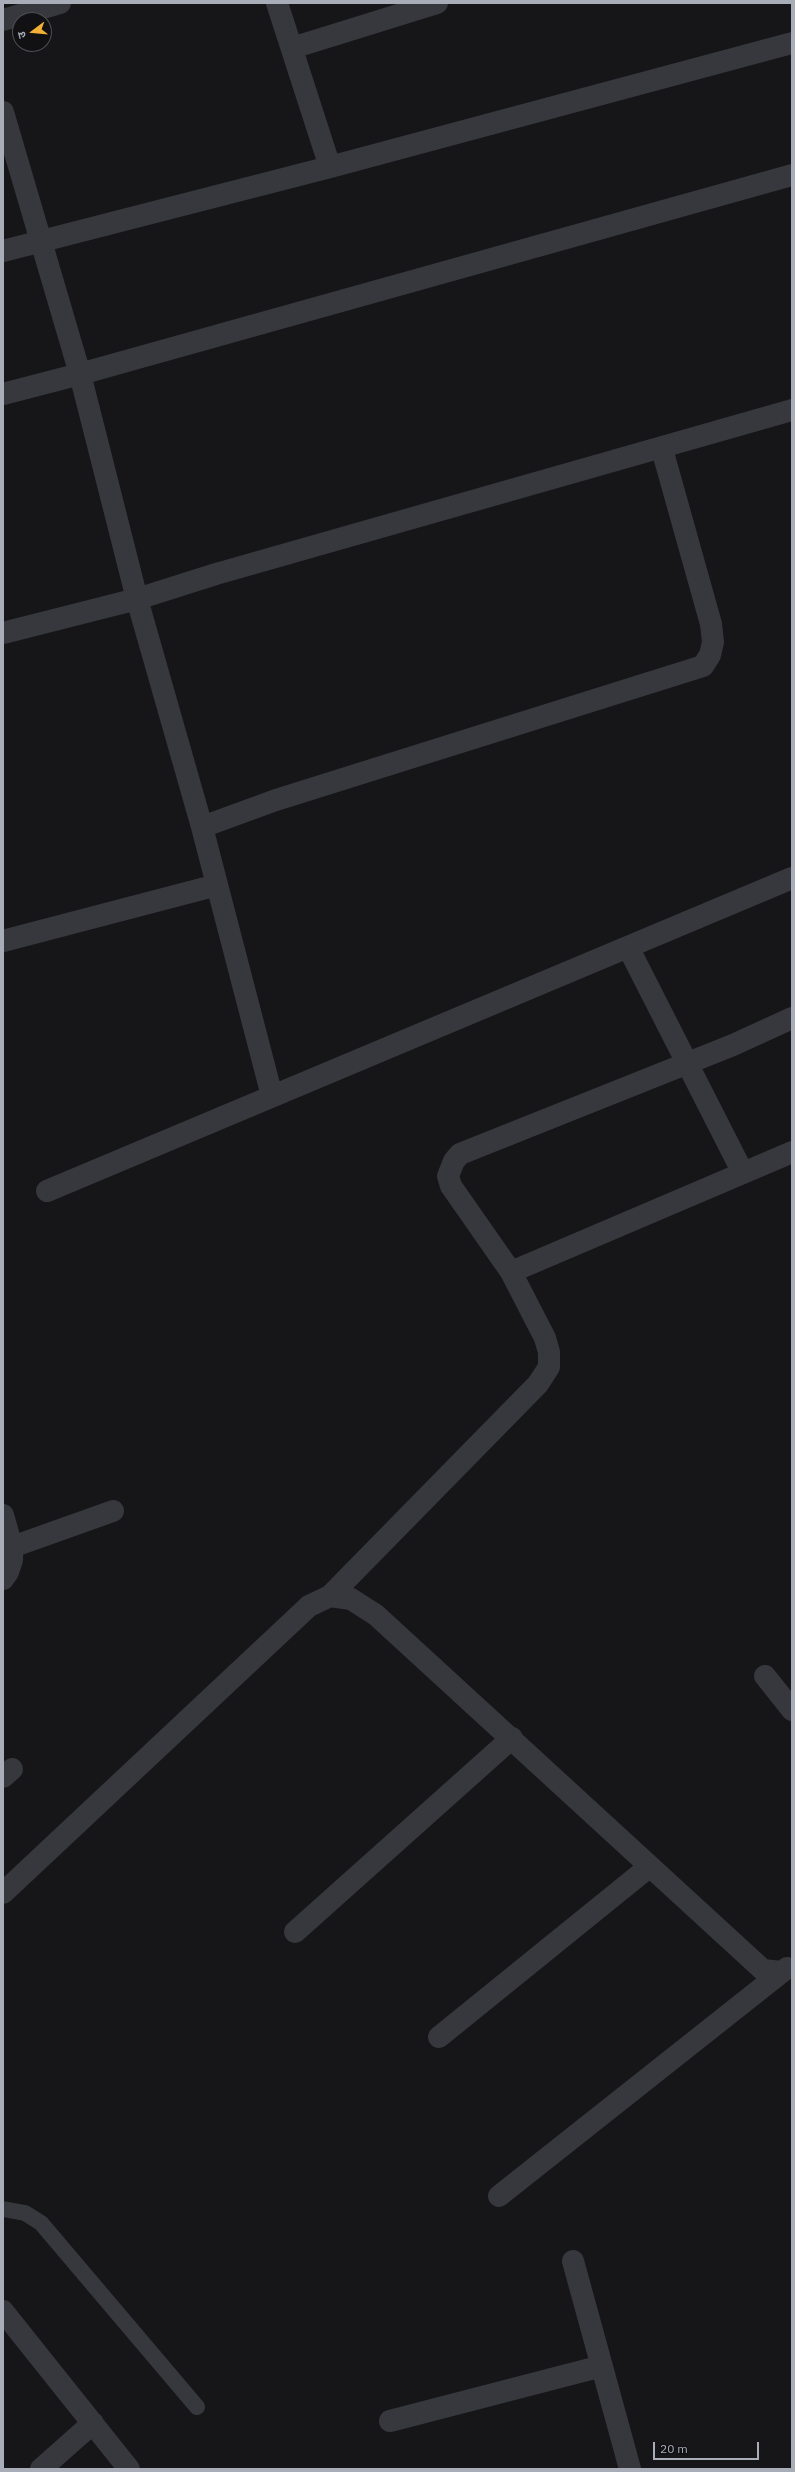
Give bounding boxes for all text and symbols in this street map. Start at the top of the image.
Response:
north arrow [12,12,52,52]
text: उ [14,30,29,40]
scale bar [655,2434,761,2460]
text: 20 m [660,2441,688,2456]

